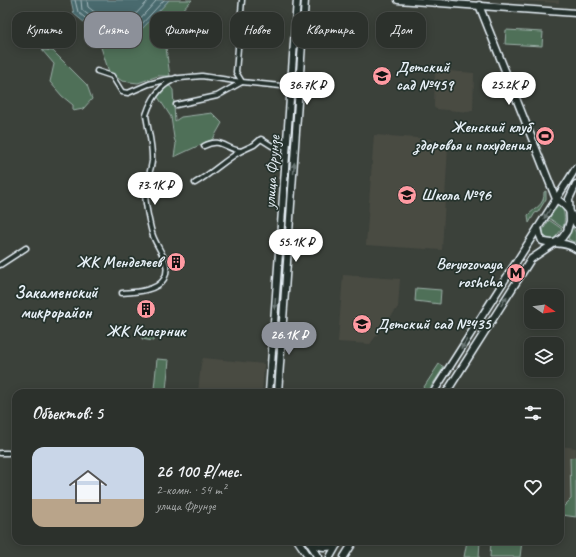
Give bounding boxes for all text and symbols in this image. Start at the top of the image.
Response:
chip: Купить [12,12,76,48]
chip: Снять [84,12,142,48]
chip: Фильтры [150,12,222,48]
chip: Новое [230,12,284,48]
chip: Квартира [292,12,368,48]
chip: Дом [376,12,426,48]
place label: Детский сад №459 [396,57,455,95]
school or university icon: Детский сад №459 [371,65,393,87]
pin: 36.7K ₽ [270,72,344,106]
pin: 25.2K ₽ [472,72,546,106]
text: 36.7K ₽ [289,77,325,93]
text: 25.2K ₽ [491,77,527,93]
place label: Женский клуб здоровья и похудения [412,117,535,155]
sports icon: Женский клуб здоровья и похудения [534,125,556,147]
street label: улица Фрунзе [259,133,285,210]
one-way arrow [290,162,297,174]
pin: 73.1K ₽ [118,172,192,206]
text: 73.1K ₽ [137,177,173,193]
school or university icon: Школа №96 [396,184,418,206]
place label: Школа №96 [421,185,492,205]
one-way arrow [543,208,550,220]
pin: 55.1K ₽ [259,229,333,263]
text: 55.1K ₽ [278,234,314,250]
building icon: ЖК Менделеев [165,251,187,273]
place label: ЖК Менделеев [77,252,166,272]
place label: Beryozovaya roshcha [436,254,503,292]
metro station icon: Beryozovaya roshcha [505,262,527,284]
district label: Закаменский микрорайон [15,282,99,323]
north arrow [524,289,564,329]
map controls [524,289,564,377]
one-way arrow [501,295,508,307]
building icon: ЖК Коперник [135,298,157,320]
one-way arrow [272,298,279,310]
school or university icon: Детский сад №435 [351,313,373,335]
place label: Детский сад №435 [376,314,492,334]
place label: ЖК Коперник [107,321,187,341]
pin: 26.1K ₽ [252,322,326,356]
text: 26.1K ₽ [271,327,307,343]
button: layers [524,337,564,377]
one-way arrow [460,339,468,349]
icon: filters [522,402,544,424]
text: Объектов: 5 [32,403,103,424]
text: 26 100 ₽/мес. [156,461,242,482]
icon: home [64,463,112,511]
icon: heart [522,476,544,498]
text: 2-комн. · 54 m² [156,482,226,498]
text: улица Фрунзе [156,498,216,514]

